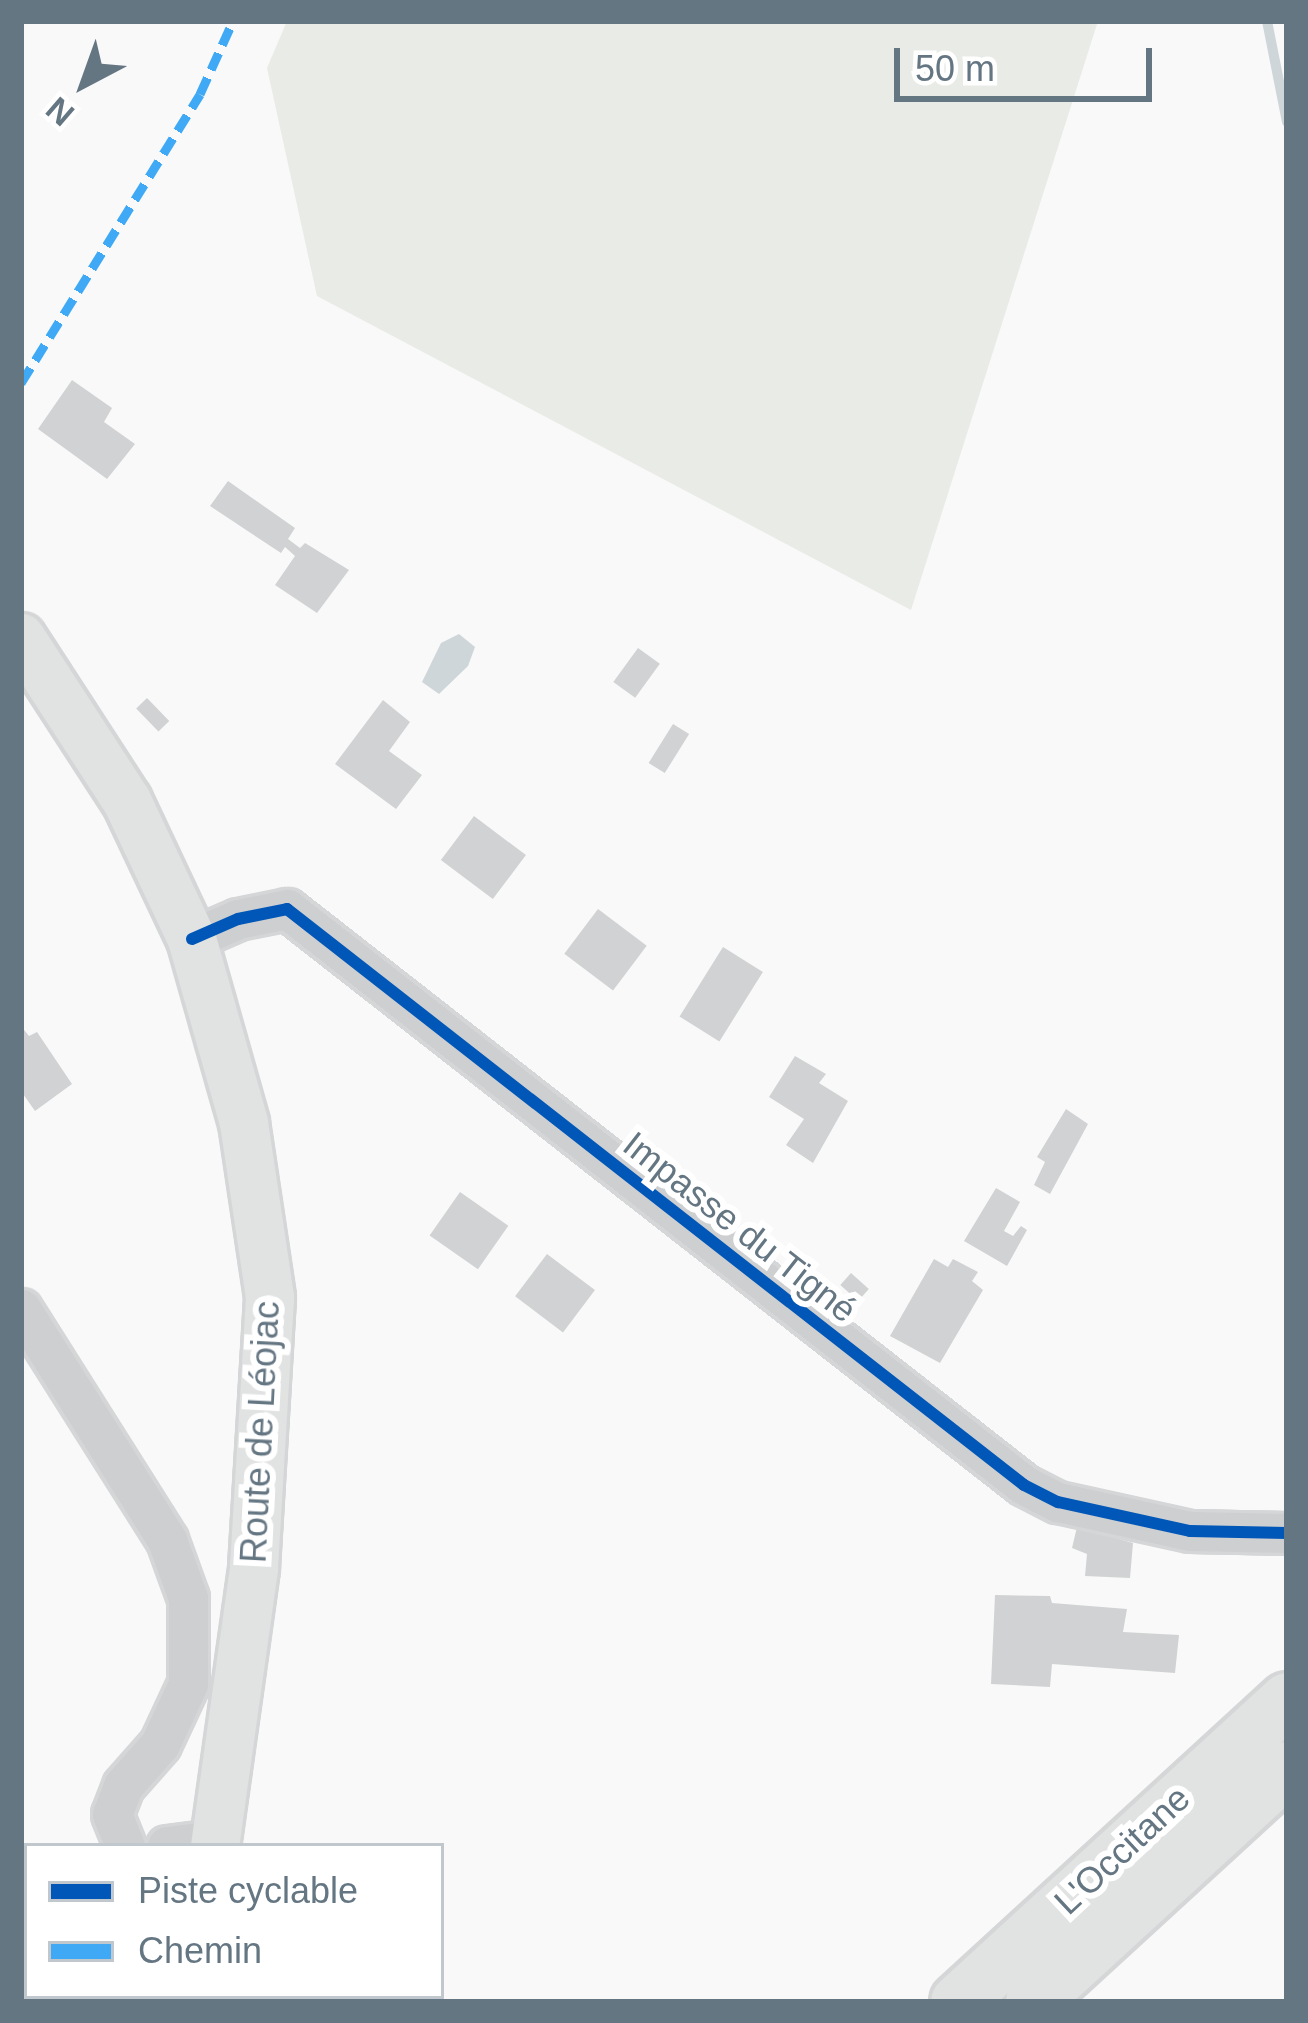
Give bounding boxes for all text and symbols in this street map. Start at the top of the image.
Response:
north arrow [24,24,144,144]
scale bar [900,24,1158,98]
text: 50 m [915,48,995,89]
text: N [39,90,81,133]
street label: Impasse du Tigné [614,1122,866,1332]
street label: Route de Léojac [232,1300,288,1564]
street label: L'Occitane [1045,1777,1199,1923]
legend [24,1843,444,1999]
text: Piste cyclable [138,1870,358,1911]
text: Chemin [138,1930,262,1971]

